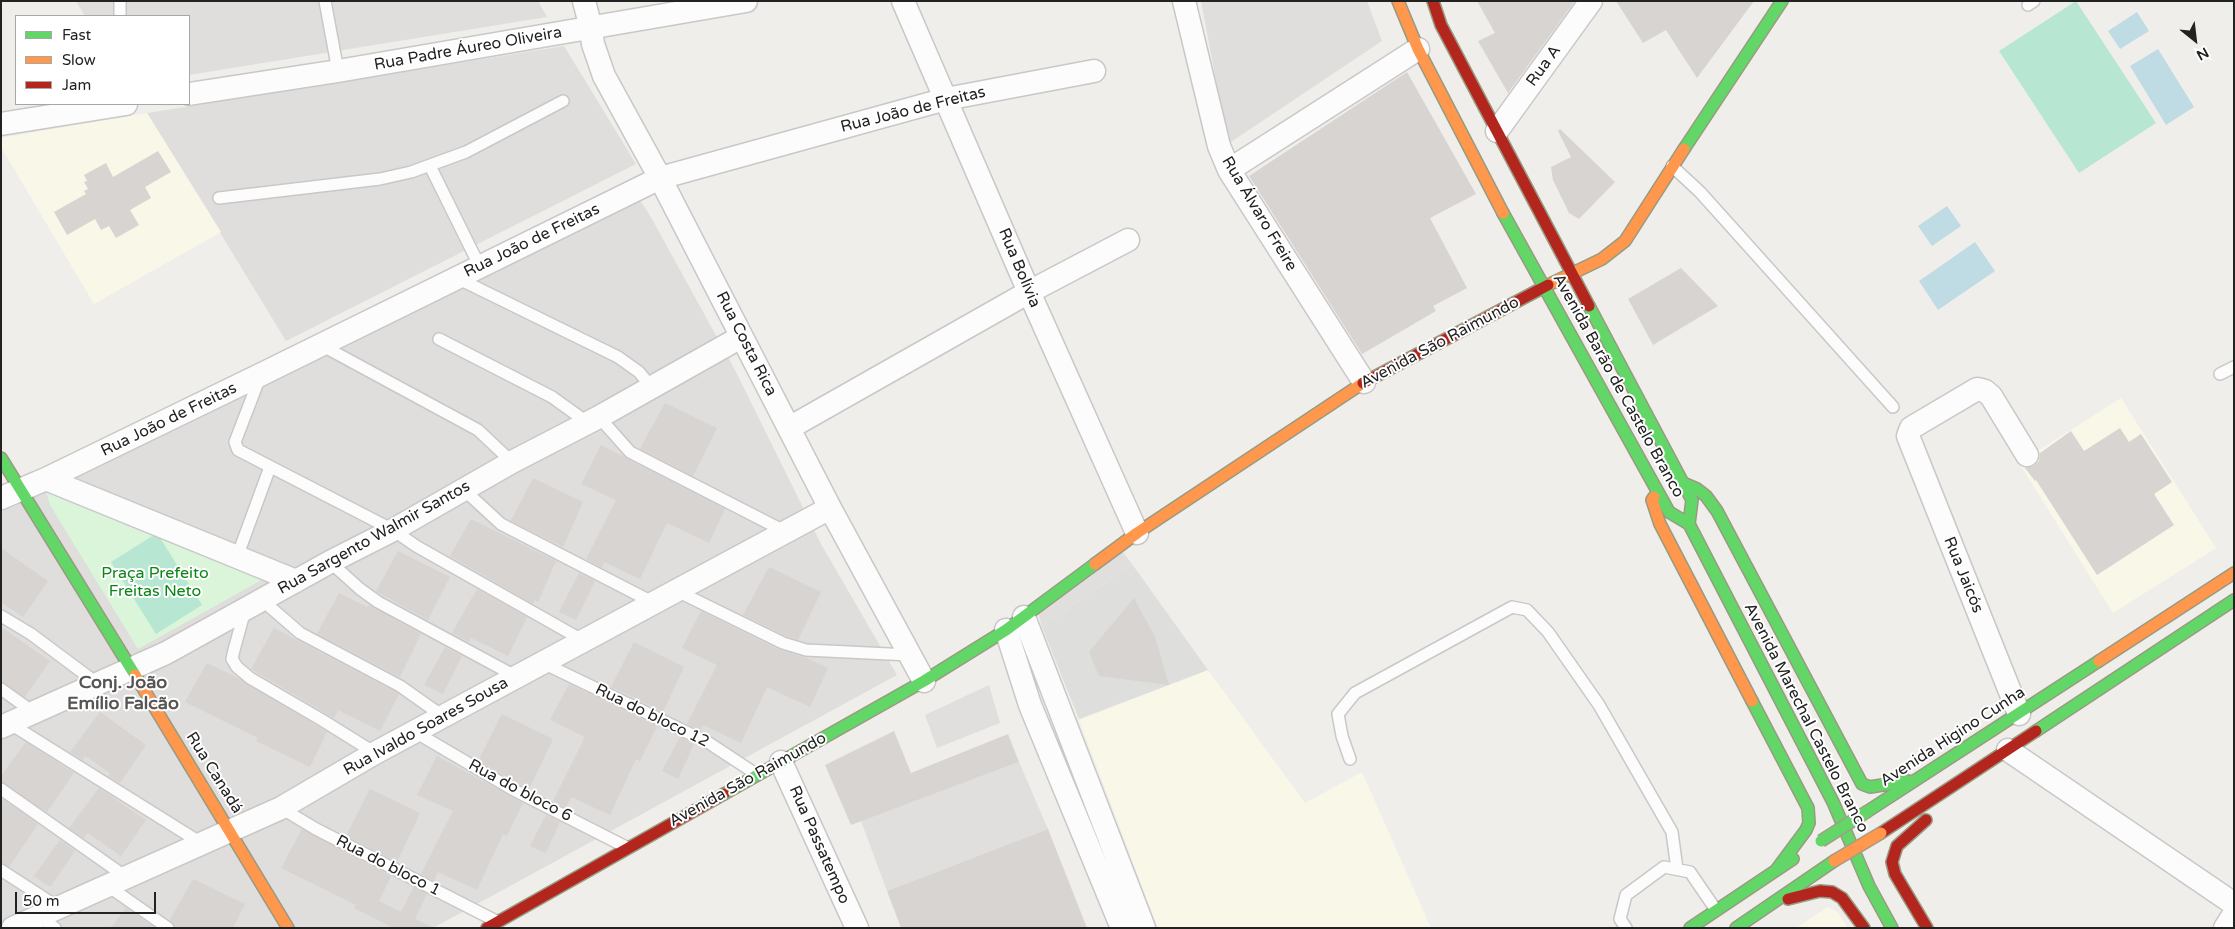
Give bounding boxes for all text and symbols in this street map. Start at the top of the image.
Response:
legend [15,15,190,105]
north arrow [2170,15,2220,65]
street label: Rua Padre Áureo Oliveira [373,23,563,75]
text: Fast [62,26,91,44]
street label: Rua A [1523,42,1565,90]
text: N [2193,43,2212,64]
text: Slow [62,51,96,69]
text: Jam [62,76,91,94]
street label: Rua João de Freitas [839,83,987,137]
street label: Rua Álvaro Freire [1217,153,1301,275]
street label: Rua João de Freitas [461,200,603,282]
street label: Rua Bolívia [994,225,1044,311]
street label: Avenida Barão de Castelo Branco [1548,271,1688,501]
street label: Rua Costa Rica [711,289,781,399]
street label: Avenida São Raimundo [1357,293,1523,393]
street label: Rua João de Freitas [98,379,240,461]
street label: Rua Sargento Walmir Santos [274,477,474,599]
street label: Rua Jaicós [1939,534,1987,616]
park label: Praça Prefeito Freitas Neto [101,564,209,602]
street label: Avenida Marechal Castelo Branco [1740,600,1872,836]
district label: Conj. João Emílio Falcão [67,672,179,714]
street label: Rua Ivaldo Soares Sousa [340,674,512,780]
street label: Rua do bloco 12 [592,680,712,752]
street label: Avenida Higino Cunha [1877,683,2029,791]
street label: Rua Canadá [181,729,247,817]
street label: Avenida São Raimundo [666,729,830,831]
street label: Rua do bloco 6 [465,756,575,826]
street label: Rua Passatempo [784,783,854,907]
street label: Rua do bloco 1 [333,831,443,901]
scale bar [18,882,159,914]
text: 50 m [23,892,60,910]

